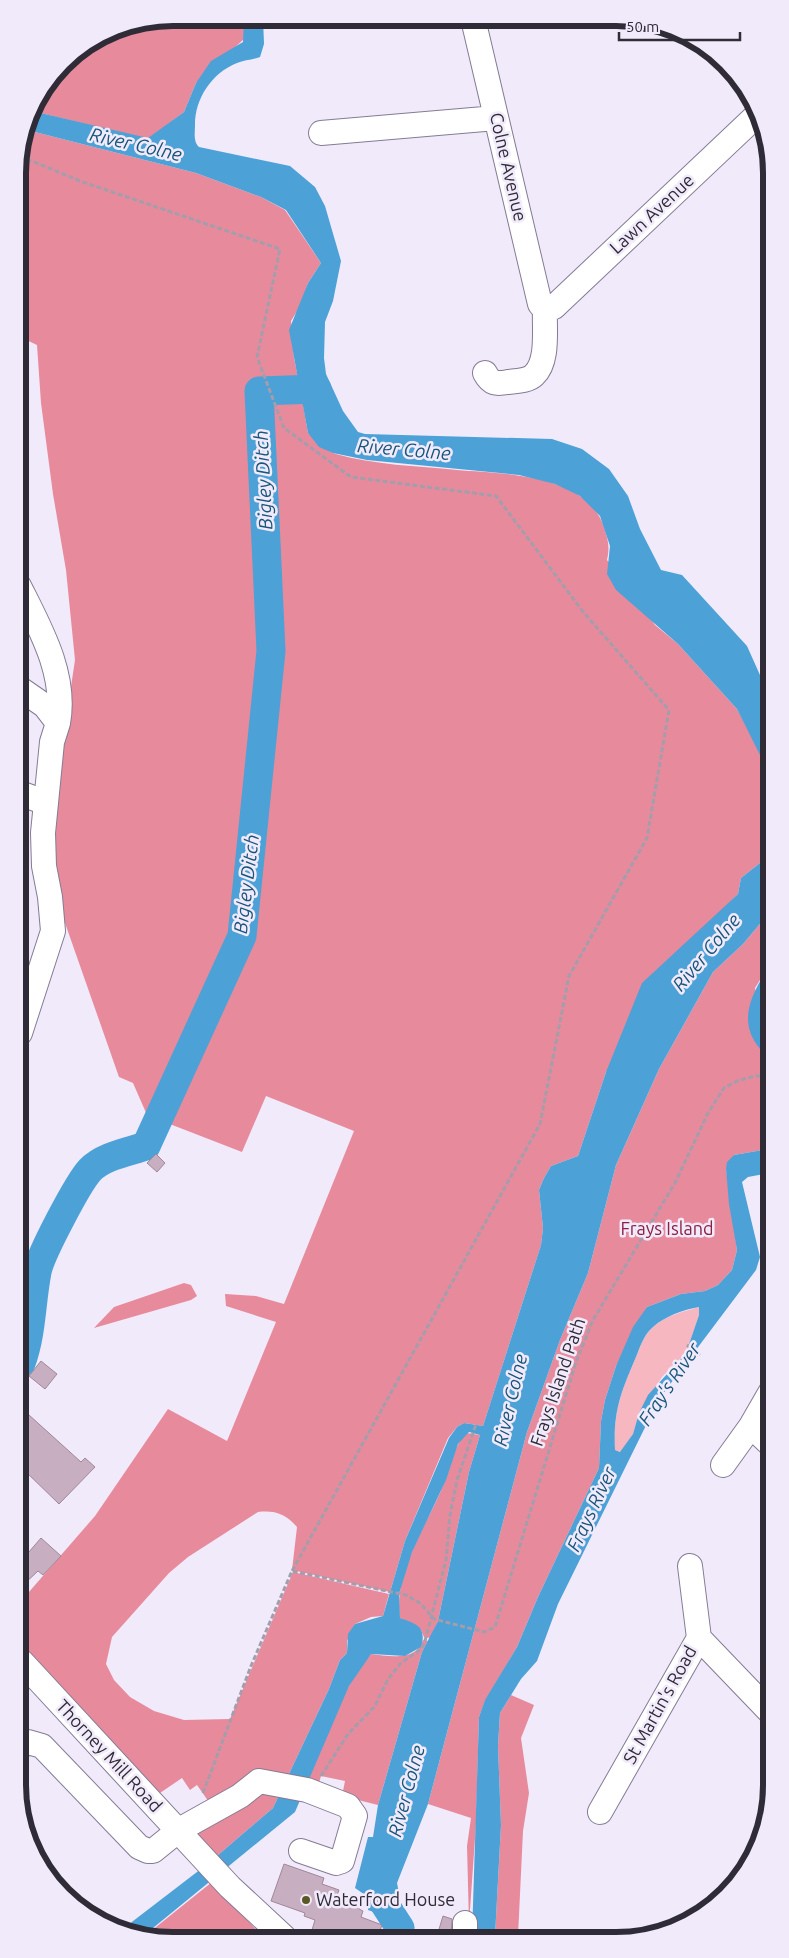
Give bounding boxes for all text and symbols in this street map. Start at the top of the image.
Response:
scale bar [619,10,740,42]
text: 50 m [626,18,659,35]
street label: Colne Avenue [487,110,531,223]
water label: River Colne [88,123,185,165]
street label: Lawn Avenue [605,169,697,257]
water label: Bigley Ditch [249,430,277,530]
water label: River Colne [356,434,452,464]
water label: Bigley Ditch [229,833,263,935]
water label: River Colne [667,909,745,995]
park label: Frays Island [620,1218,714,1238]
street label: Frays Island Path [526,1315,588,1448]
water label: Fray's River [633,1338,705,1430]
water label: River Colne [489,1351,531,1448]
water label: Frays River [562,1463,620,1555]
street label: St Martin's Road [619,1642,700,1767]
street label: Thorney Mill Road [53,1695,167,1815]
water label: River Colne [383,1742,429,1839]
place label: Waterford House [316,1889,455,1909]
marker: Waterford House [300,1894,312,1906]

